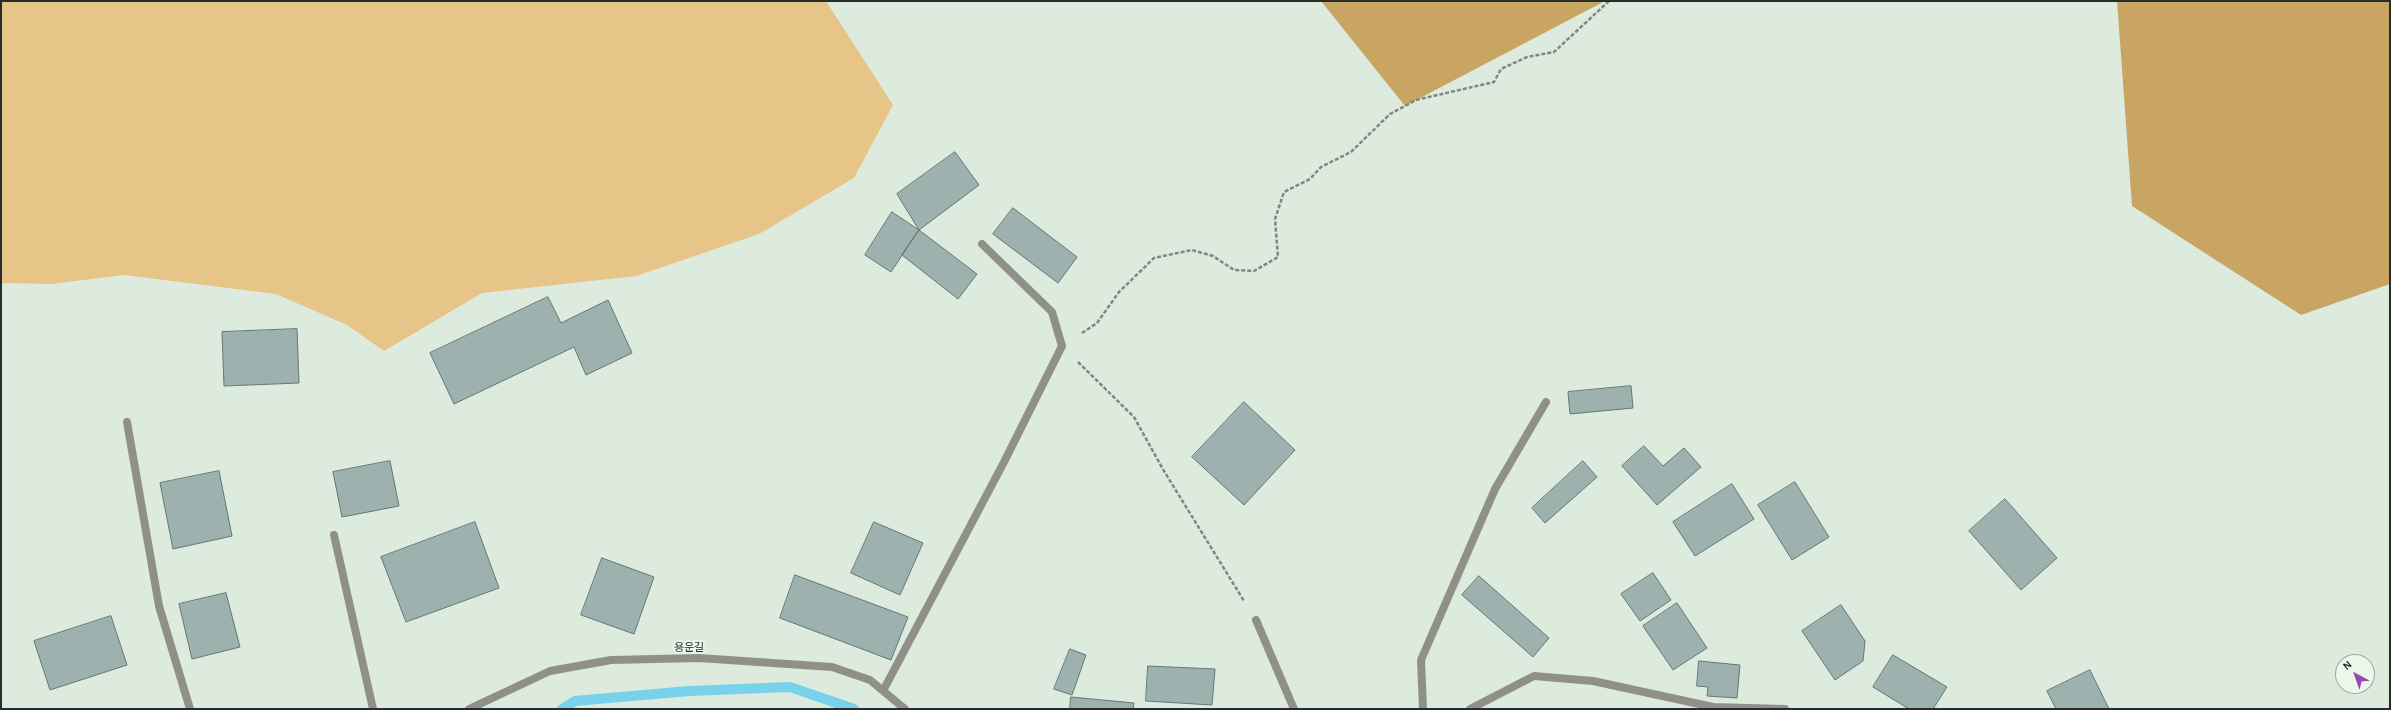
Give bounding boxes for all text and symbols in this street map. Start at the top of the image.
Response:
street label: 용운길 [674,641,704,655]
north arrow [2335,654,2375,694]
text: N [2341,659,2354,672]

